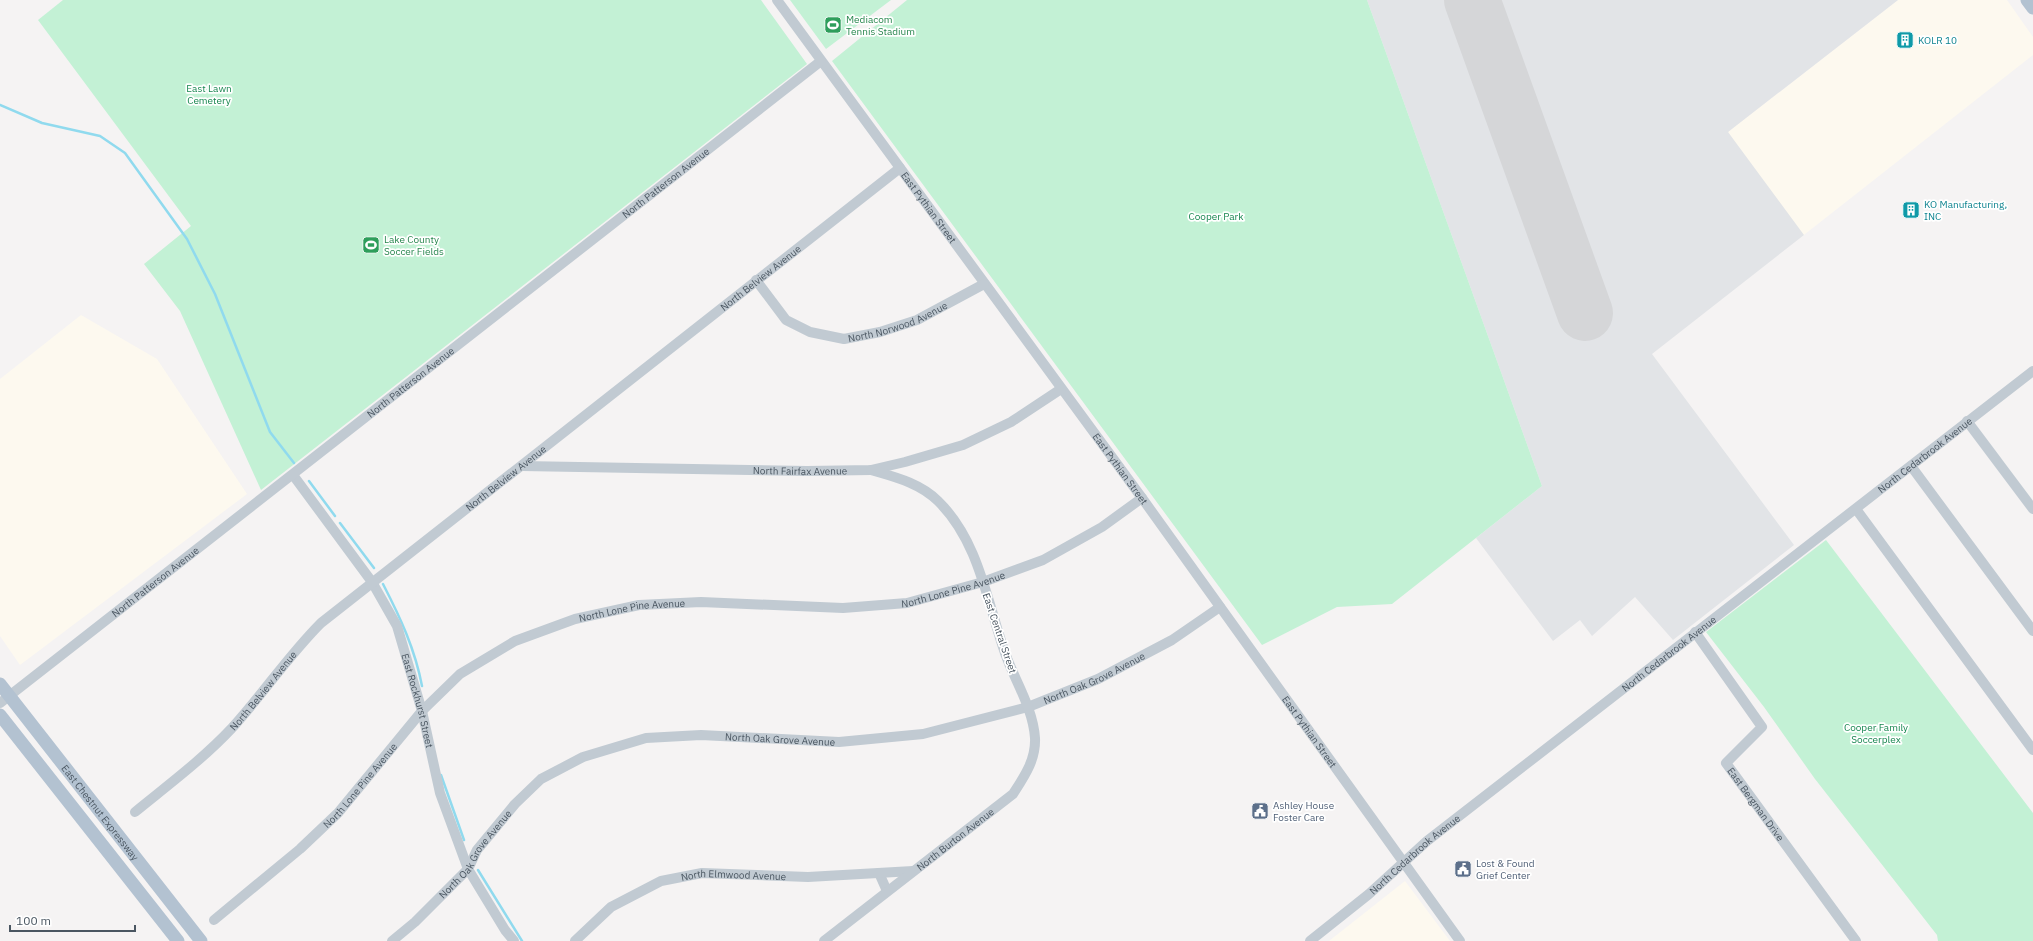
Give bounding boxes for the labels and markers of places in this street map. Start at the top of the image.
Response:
place label: Mediacom Tennis Stadium [846,13,915,38]
sports icon: Mediacom Tennis Stadium [823,15,843,35]
building icon: KOLR 10 [1895,30,1915,50]
place label: KOLR 10 [1918,34,1957,47]
place label: KO Manufacturing, INC [1924,198,2007,223]
building icon: KO Manufacturing, INC [1901,200,1921,220]
place label: Lake County Soccer Fields [384,233,444,258]
sports icon: Lake County Soccer Fields [361,235,381,255]
place label: Ashley House Foster Care [1273,799,1335,824]
public building icon: Ashley House Foster Care [1250,801,1270,821]
place label: Lost & Found Grief Center [1476,857,1535,882]
public building icon: Lost & Found Grief Center [1453,859,1473,879]

